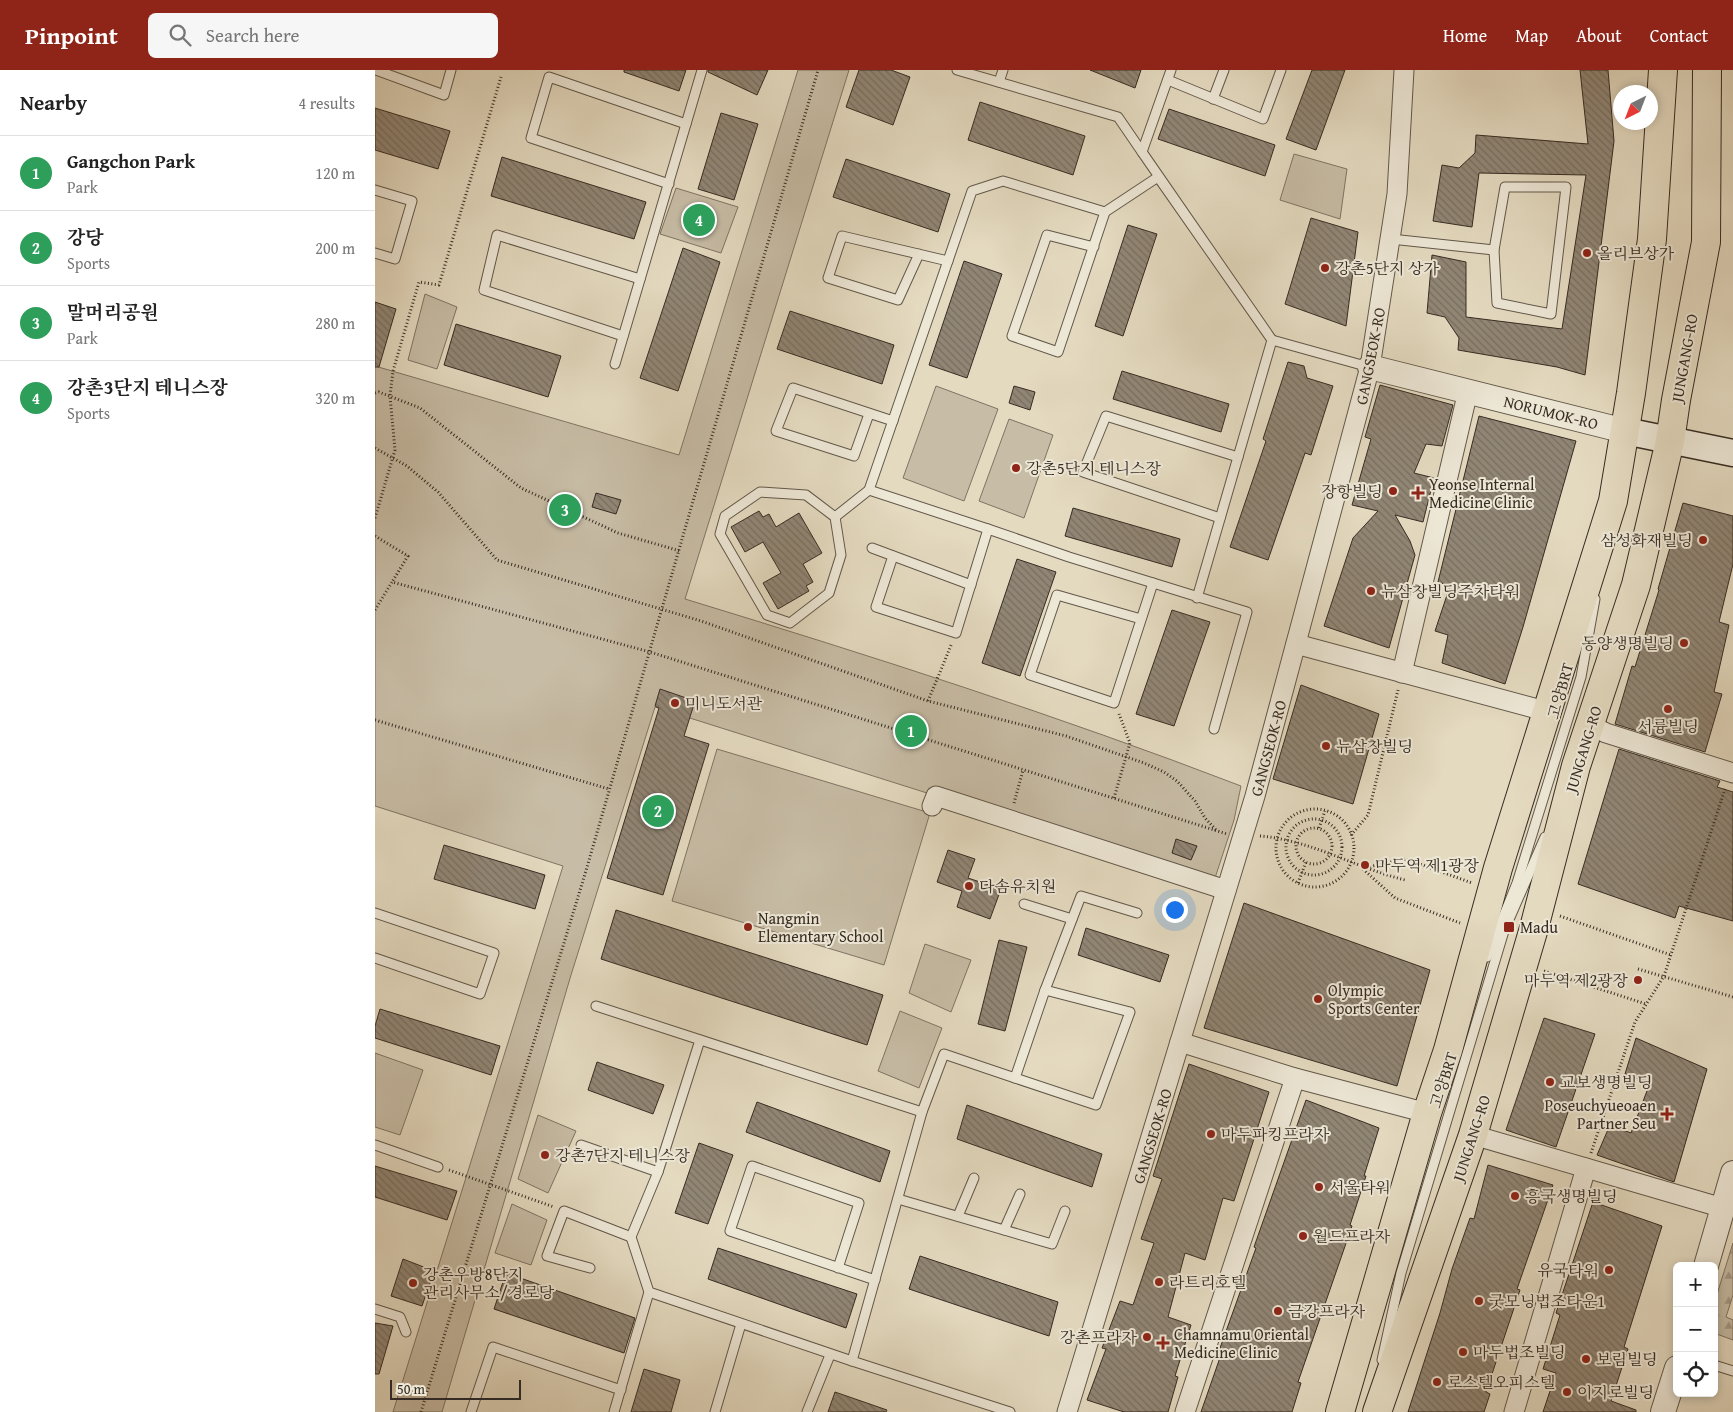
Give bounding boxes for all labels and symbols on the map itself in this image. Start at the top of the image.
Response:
north arrow [1613,85,1658,130]
pin: 4 [683,201,715,239]
place label: 올리브상가 [1597,241,1675,265]
marker: 올리브상가 [1581,247,1593,259]
place label: 강촌5단지 상가 [1335,256,1440,280]
marker: 강촌5단지 상가 [1319,262,1331,274]
street label: GANGSEOK-RO [1349,305,1391,407]
street label: JUNGANG-RO [1664,312,1704,406]
street label: NORUMOK-RO [1501,389,1601,435]
place label: 강촌5단지 테니스장 [1026,456,1161,480]
marker: 강촌5단지 테니스장 [1010,462,1022,474]
place label: Yeonse Internal Medicine Clinic [1429,472,1535,514]
place label: 장항빌딩 [1321,479,1383,503]
marker: 장항빌딩 [1387,485,1399,497]
marker: Yeonse Internal Medicine Clinic [1411,486,1425,500]
pin: 3 [549,491,581,529]
place label: 삼성화재빌딩 [1600,528,1693,552]
marker: 삼성화재빌딩 [1697,534,1709,546]
place label: 뉴삼창빌딩주차타워 [1381,579,1520,603]
marker: 뉴삼창빌딩주차타워 [1365,585,1377,597]
place label: 동양생명빌딩 [1581,631,1674,655]
marker: 동양생명빌딩 [1678,637,1690,649]
street label: 고양BRT [1541,660,1579,722]
place label: 미니도서관 [685,691,763,715]
marker: 미니도서관 [669,697,681,709]
street label: GANGSEOK-RO [1244,697,1292,799]
street label: JUNGANG-RO [1558,702,1608,797]
marker: 서륭빌딩 [1662,703,1674,715]
pin: 1 [895,712,927,750]
place label: 서륭빌딩 [1637,714,1699,738]
place label: 뉴삼창빌딩 [1336,734,1413,758]
marker: 뉴삼창빌딩 [1320,740,1332,752]
pin: 2 [642,792,674,830]
place label: 마두역 제1광장 [1375,853,1480,877]
marker: 마두역 제1광장 [1359,859,1371,871]
place label: 다솜유치원 [979,874,1056,898]
marker: 다솜유치원 [963,880,975,892]
your location [1162,897,1188,923]
place label: Nangmin Elementary School [758,906,884,948]
place label: Madu [1520,915,1558,939]
marker: Madu [1502,920,1516,934]
marker: Nangmin Elementary School [742,921,754,933]
place label: 마두역 제2광장 [1524,968,1629,992]
marker: 마두역 제2광장 [1632,974,1644,986]
place label: Olympic Sports Center [1328,978,1420,1020]
marker: Olympic Sports Center [1312,993,1324,1005]
street label: 고양BRT [1423,1049,1463,1111]
place label: 교보생명빌딩 [1560,1070,1653,1094]
marker: 교보생명빌딩 [1544,1076,1556,1088]
street label: GANGSEOK-RO [1126,1085,1178,1187]
street label: JUNGANG-RO [1445,1091,1496,1186]
place label: Poseuchyueoaen Partner Seu [1545,1093,1656,1135]
marker: Poseuchyueoaen Partner Seu [1660,1107,1674,1121]
place label: 마두파킹프라자 [1221,1122,1330,1146]
marker: 마두파킹프라자 [1205,1128,1217,1140]
place label: 강촌7단지 테니스장 [555,1143,690,1167]
marker: 강촌7단지 테니스장 [539,1149,551,1161]
place label: 서울타워 [1329,1175,1391,1199]
marker: 서울타워 [1313,1181,1325,1193]
place label: 흥국생명빌딩 [1525,1184,1618,1208]
marker: 흥국생명빌딩 [1509,1190,1521,1202]
place label: 월드프라자 [1313,1224,1391,1248]
marker: 월드프라자 [1297,1230,1309,1242]
place label: 유국타워 [1537,1258,1599,1282]
place label: 강촌우방8단지 관리사무소/경로당 [423,1262,555,1304]
marker: 유국타워 [1603,1264,1615,1276]
place label: 라트리호텔 [1169,1270,1246,1294]
marker: 라트리호텔 [1153,1276,1165,1288]
marker: 강촌우방8단지 관리사무소/경로당 [407,1277,419,1289]
place label: 굿모닝법조타운1 [1489,1289,1605,1313]
marker: 굿모닝법조타운1 [1473,1295,1485,1307]
place label: 금강프라자 [1288,1299,1366,1323]
marker: 금강프라자 [1272,1305,1284,1317]
place label: Chamnamu Oriental Medicine Clinic [1174,1322,1310,1364]
place label: 강촌프라자 [1060,1325,1138,1349]
marker: 강촌프라자 [1141,1331,1153,1343]
marker: Chamnamu Oriental Medicine Clinic [1156,1336,1170,1350]
place label: 마두법조빌딩 [1473,1340,1566,1364]
marker: 마두법조빌딩 [1457,1346,1469,1358]
place label: 보림빌딩 [1596,1347,1658,1371]
marker: 보림빌딩 [1580,1353,1592,1365]
place label: 로스텔오피스텔 [1447,1370,1555,1394]
marker: 로스텔오피스텔 [1431,1376,1443,1388]
scale bar [390,1377,521,1400]
place label: 이지로빌딩 [1577,1380,1654,1404]
marker: 이지로빌딩 [1561,1386,1573,1398]

